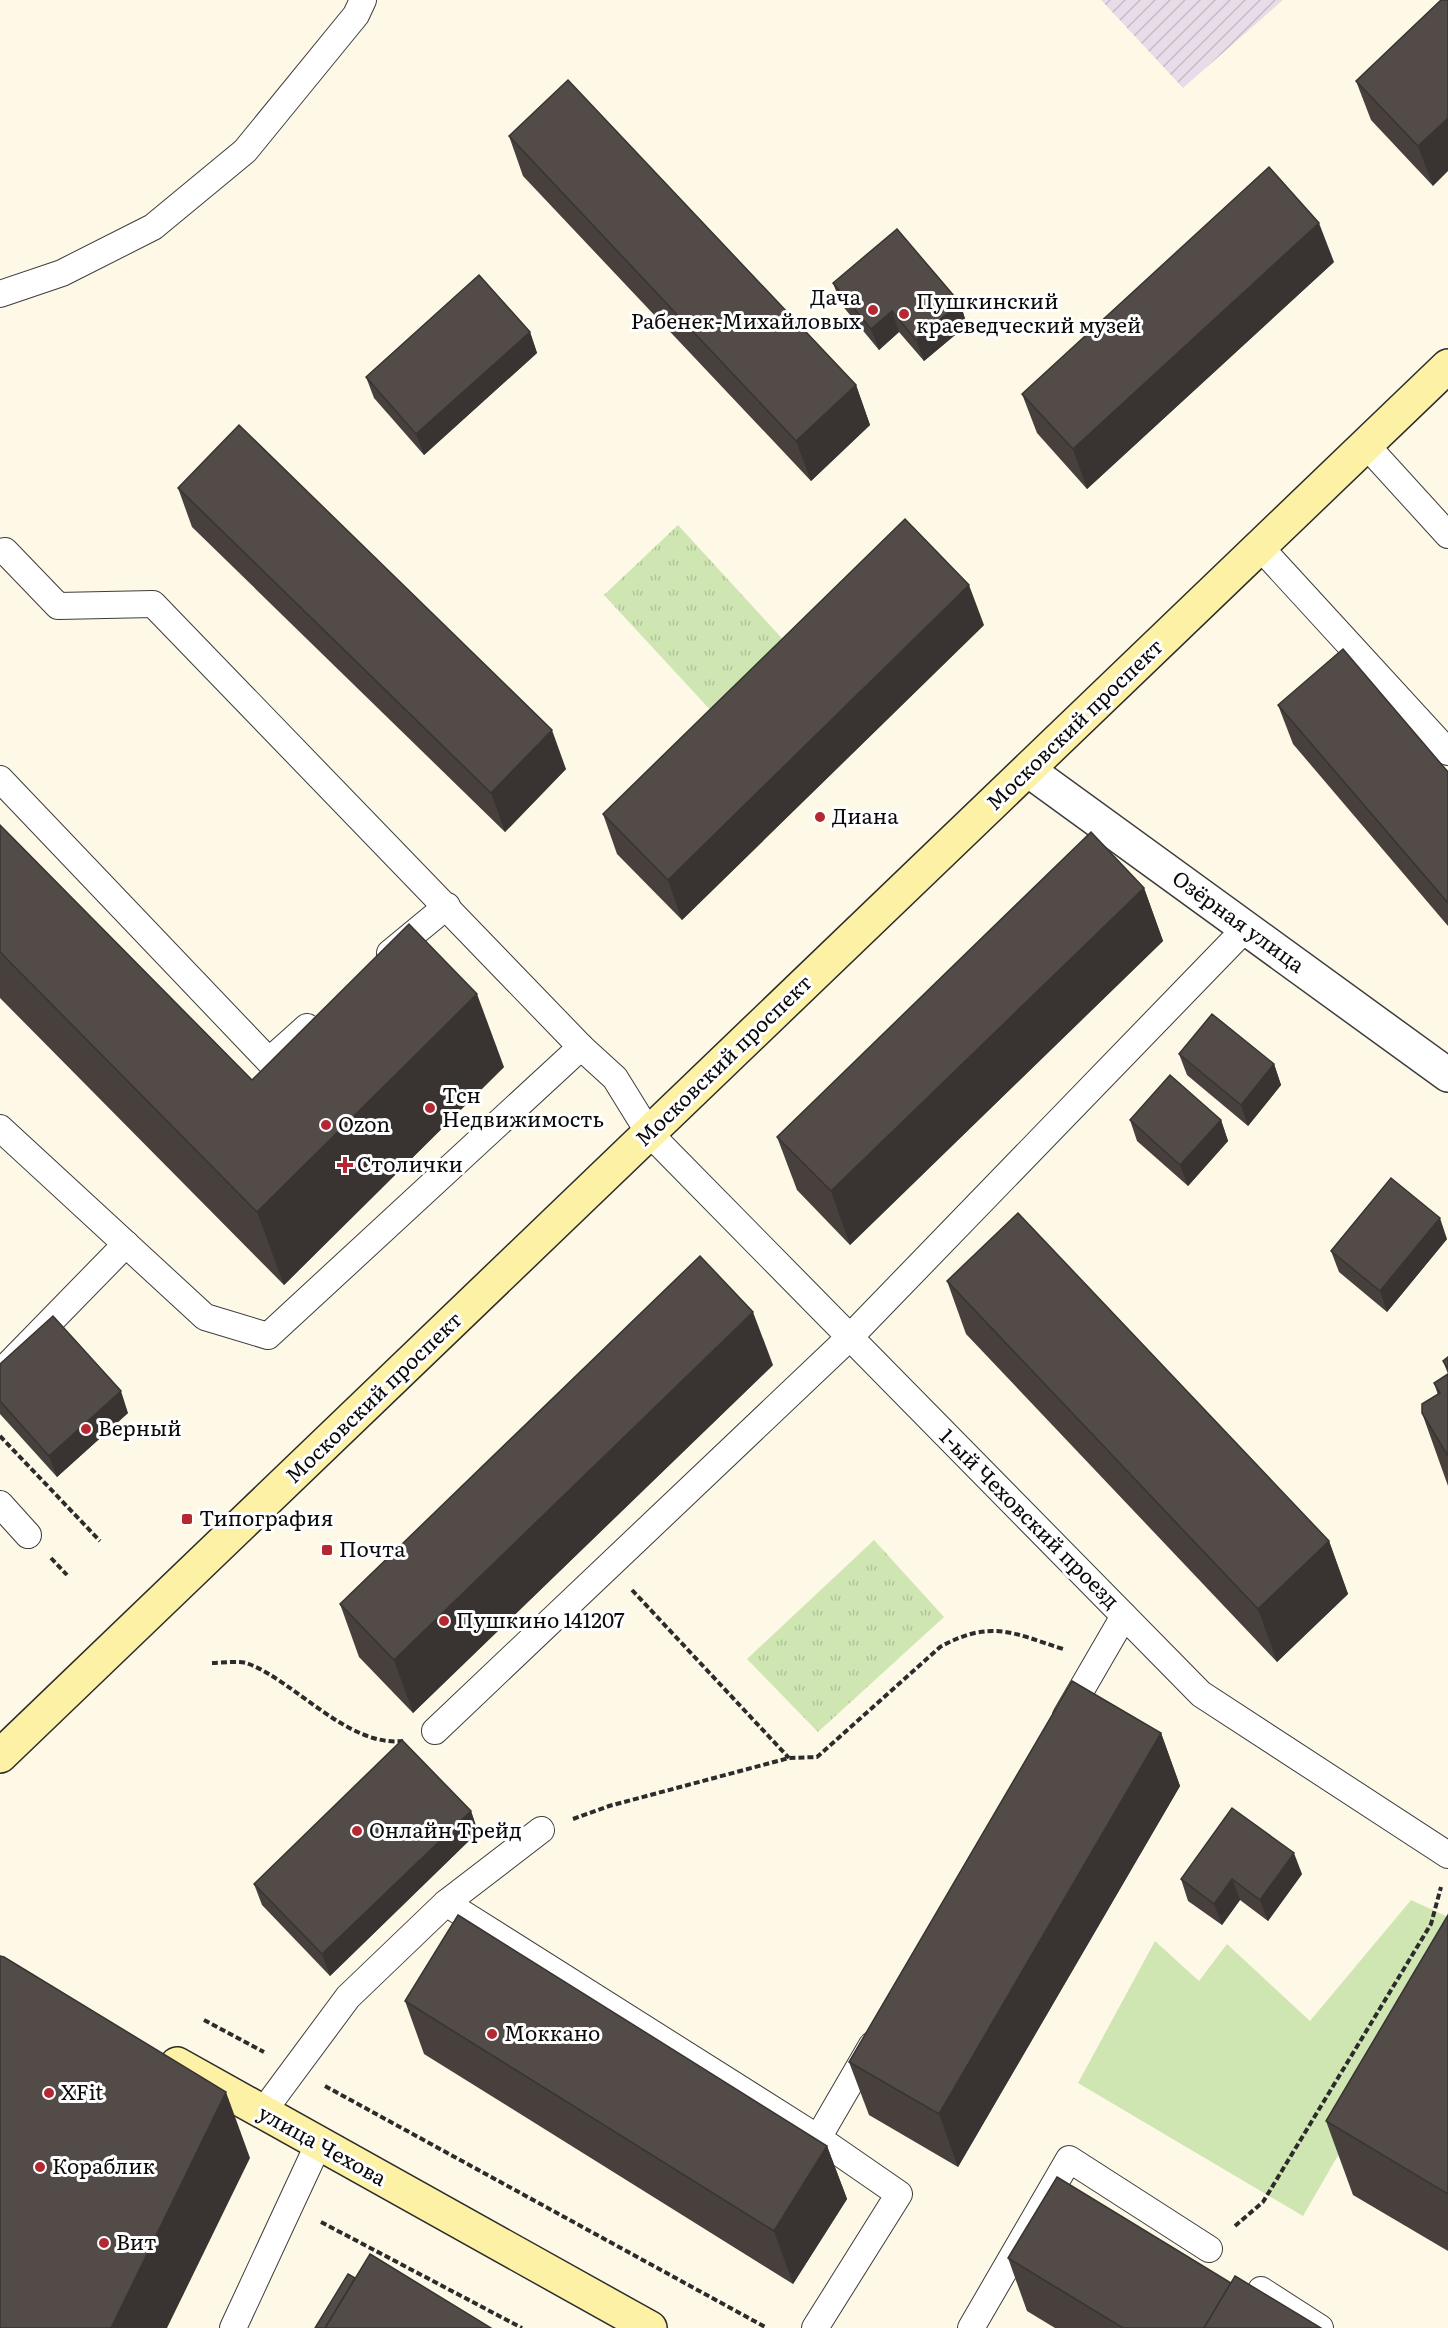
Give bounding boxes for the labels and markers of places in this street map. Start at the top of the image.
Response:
place label: Дача Рабенек-Михайловых [631,280,862,335]
place label: Пушкинский краеведческий музей [916,284,1141,339]
marker: Дача Рабенек-Михайловых [866,303,880,317]
marker: Пушкинский краеведческий музей [897,307,911,321]
place label: Диана [832,799,899,830]
marker: Диана [813,810,827,824]
place label: Тсн Недвижимость [442,1078,604,1133]
marker: Тсн Недвижимость [423,1101,437,1115]
place label: Ozon [338,1107,390,1138]
marker: Ozon [319,1118,333,1132]
place label: Столички [357,1147,463,1178]
marker: Столички [338,1158,352,1172]
place label: Верный [98,1411,182,1442]
marker: Верный [79,1422,93,1436]
place label: Типография [199,1501,333,1532]
marker: Типография [180,1512,194,1526]
place label: Почта [339,1532,406,1563]
marker: Почта [320,1543,334,1557]
place label: Пушкино 141207 [456,1603,625,1634]
marker: Пушкино 141207 [437,1614,451,1628]
place label: Онлайн Трейд [369,1813,522,1844]
marker: Онлайн Трейд [350,1824,364,1838]
place label: Моккано [504,2016,600,2047]
marker: Моккано [485,2027,499,2041]
place label: XFit [61,2075,104,2106]
marker: XFit [42,2086,56,2100]
place label: Кораблик [52,2149,155,2180]
marker: Кораблик [33,2160,47,2174]
place label: Вит [116,2225,156,2256]
marker: Вит [97,2236,111,2250]

